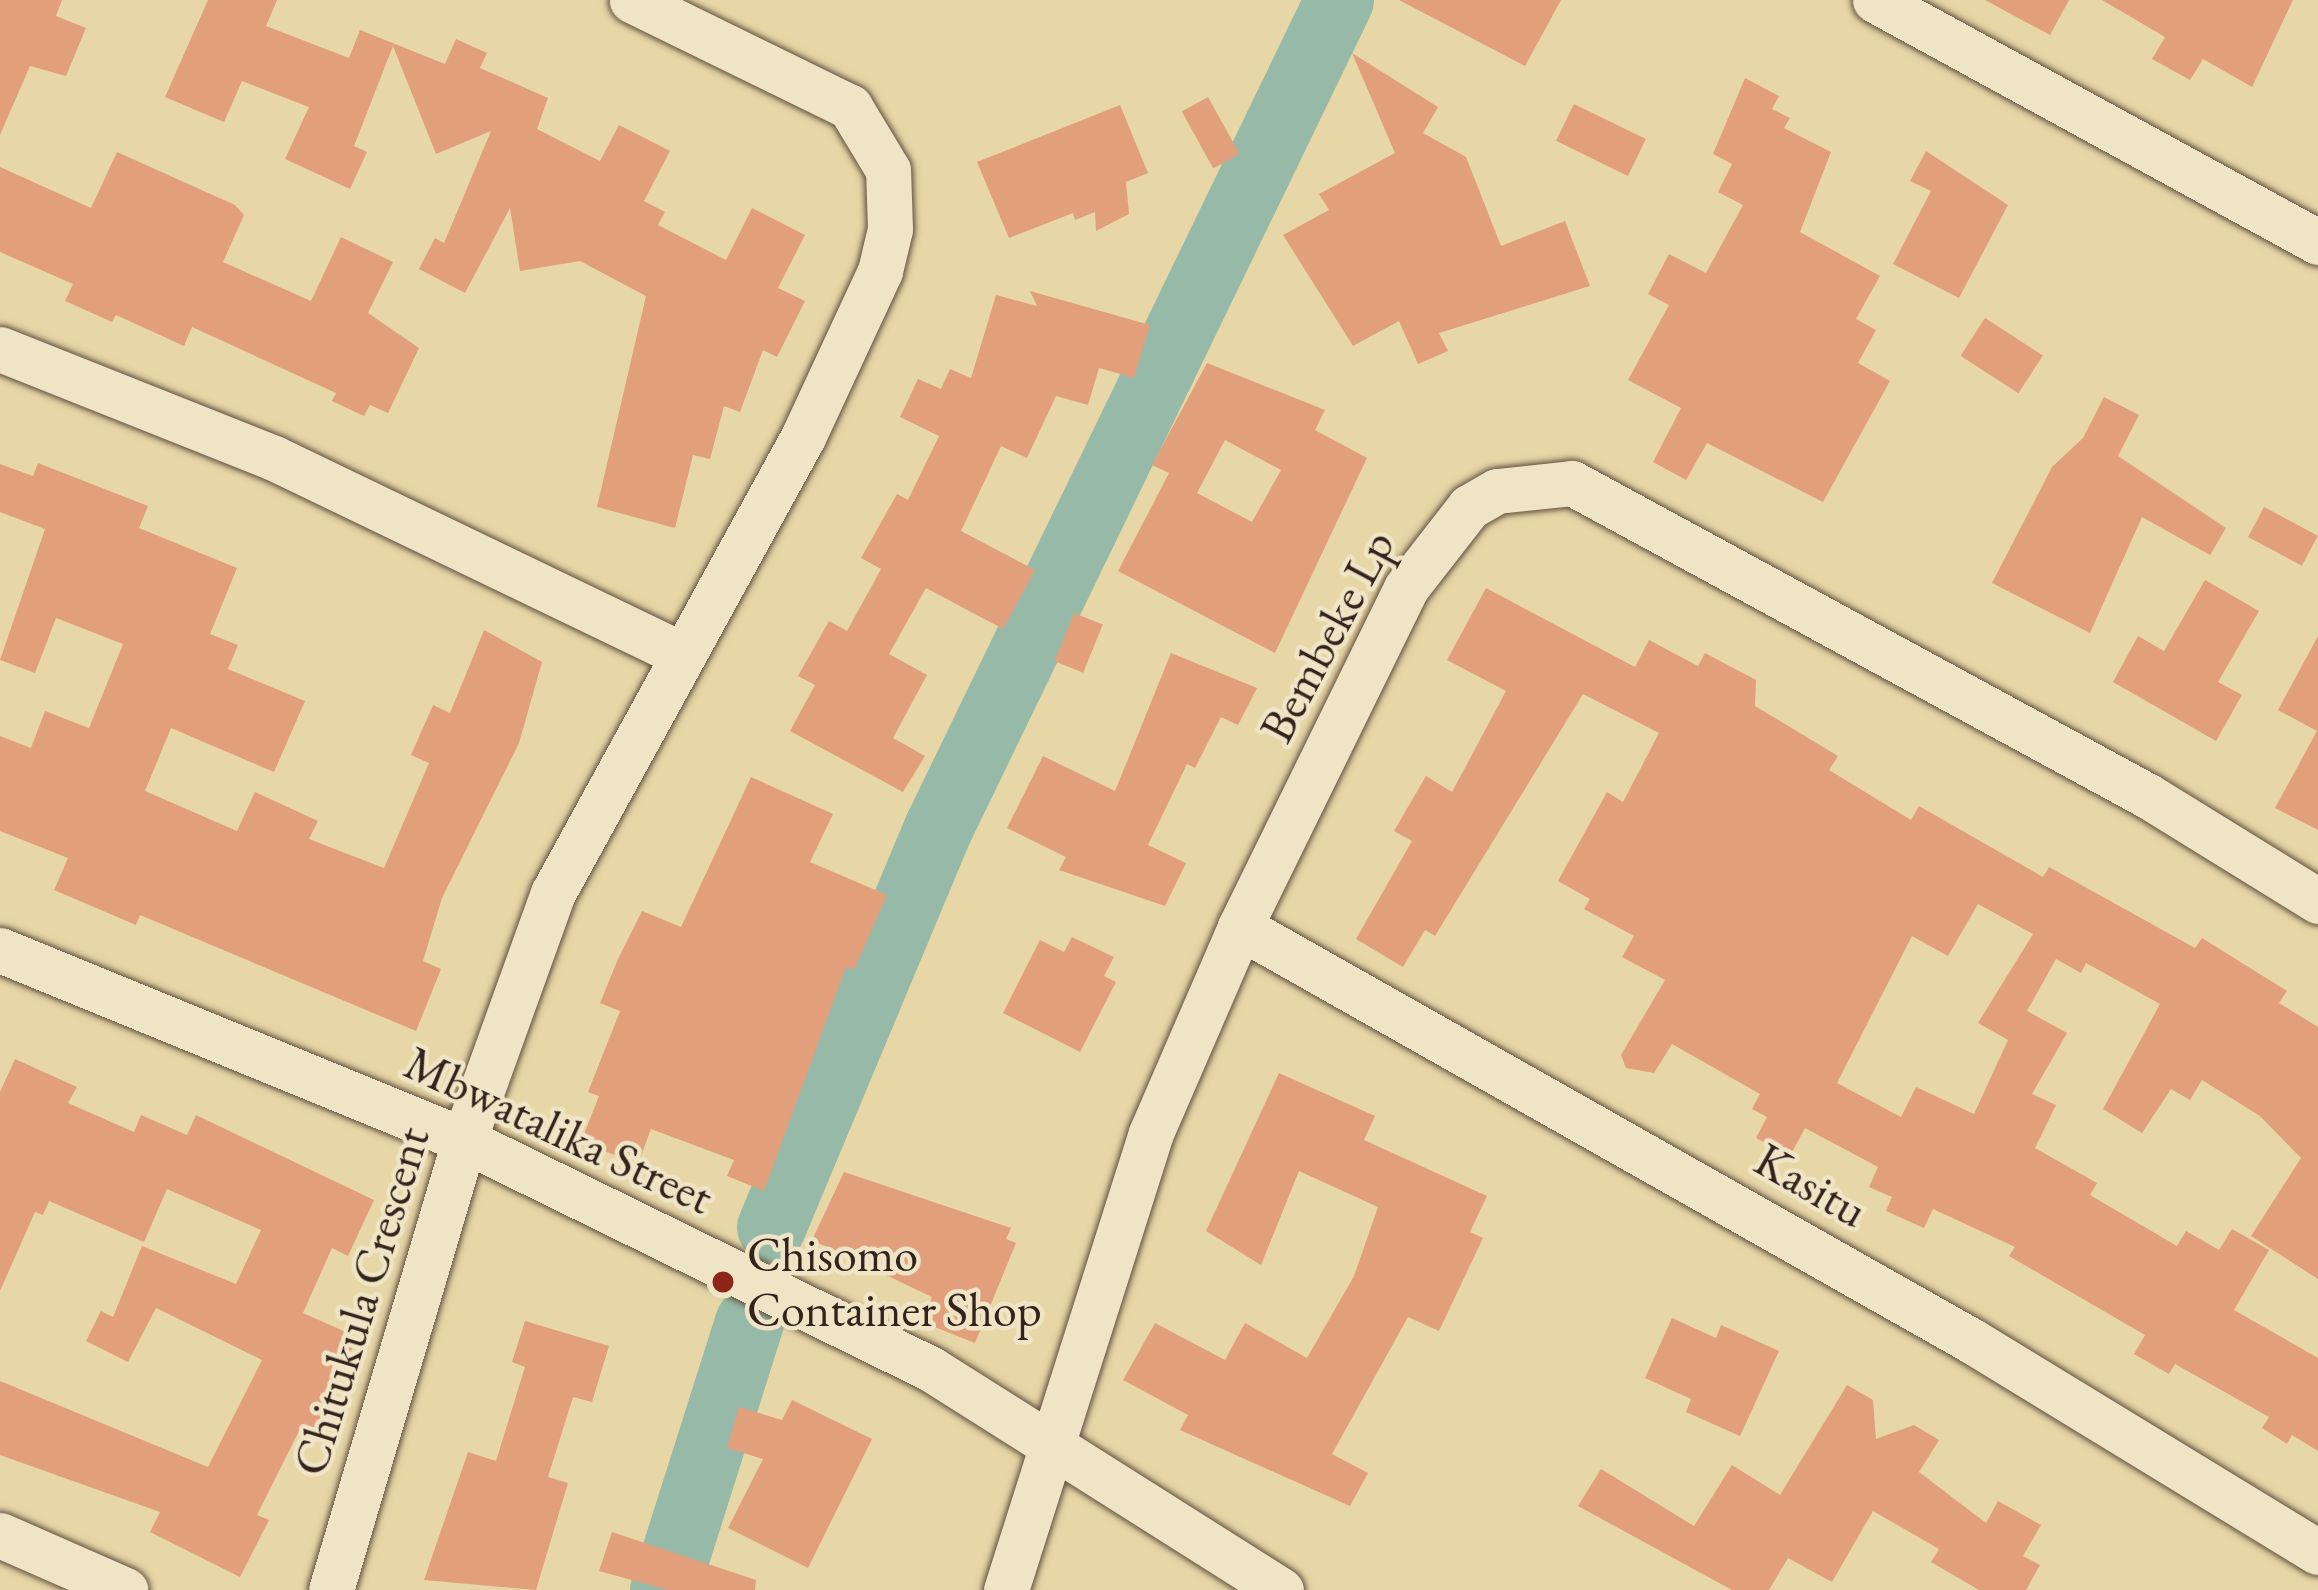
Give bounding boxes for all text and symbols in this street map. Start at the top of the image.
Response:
street label: Bembeke Lp [1247,520,1407,752]
street label: Mbwatalika Street [396,1034,722,1226]
street label: Chitukula Crescent [281,1120,441,1482]
street label: Kasitu [1745,1130,1877,1240]
place label: Chisomo Container Shop [747,1225,1042,1338]
marker: Chisomo Container Shop [710,1269,736,1295]

